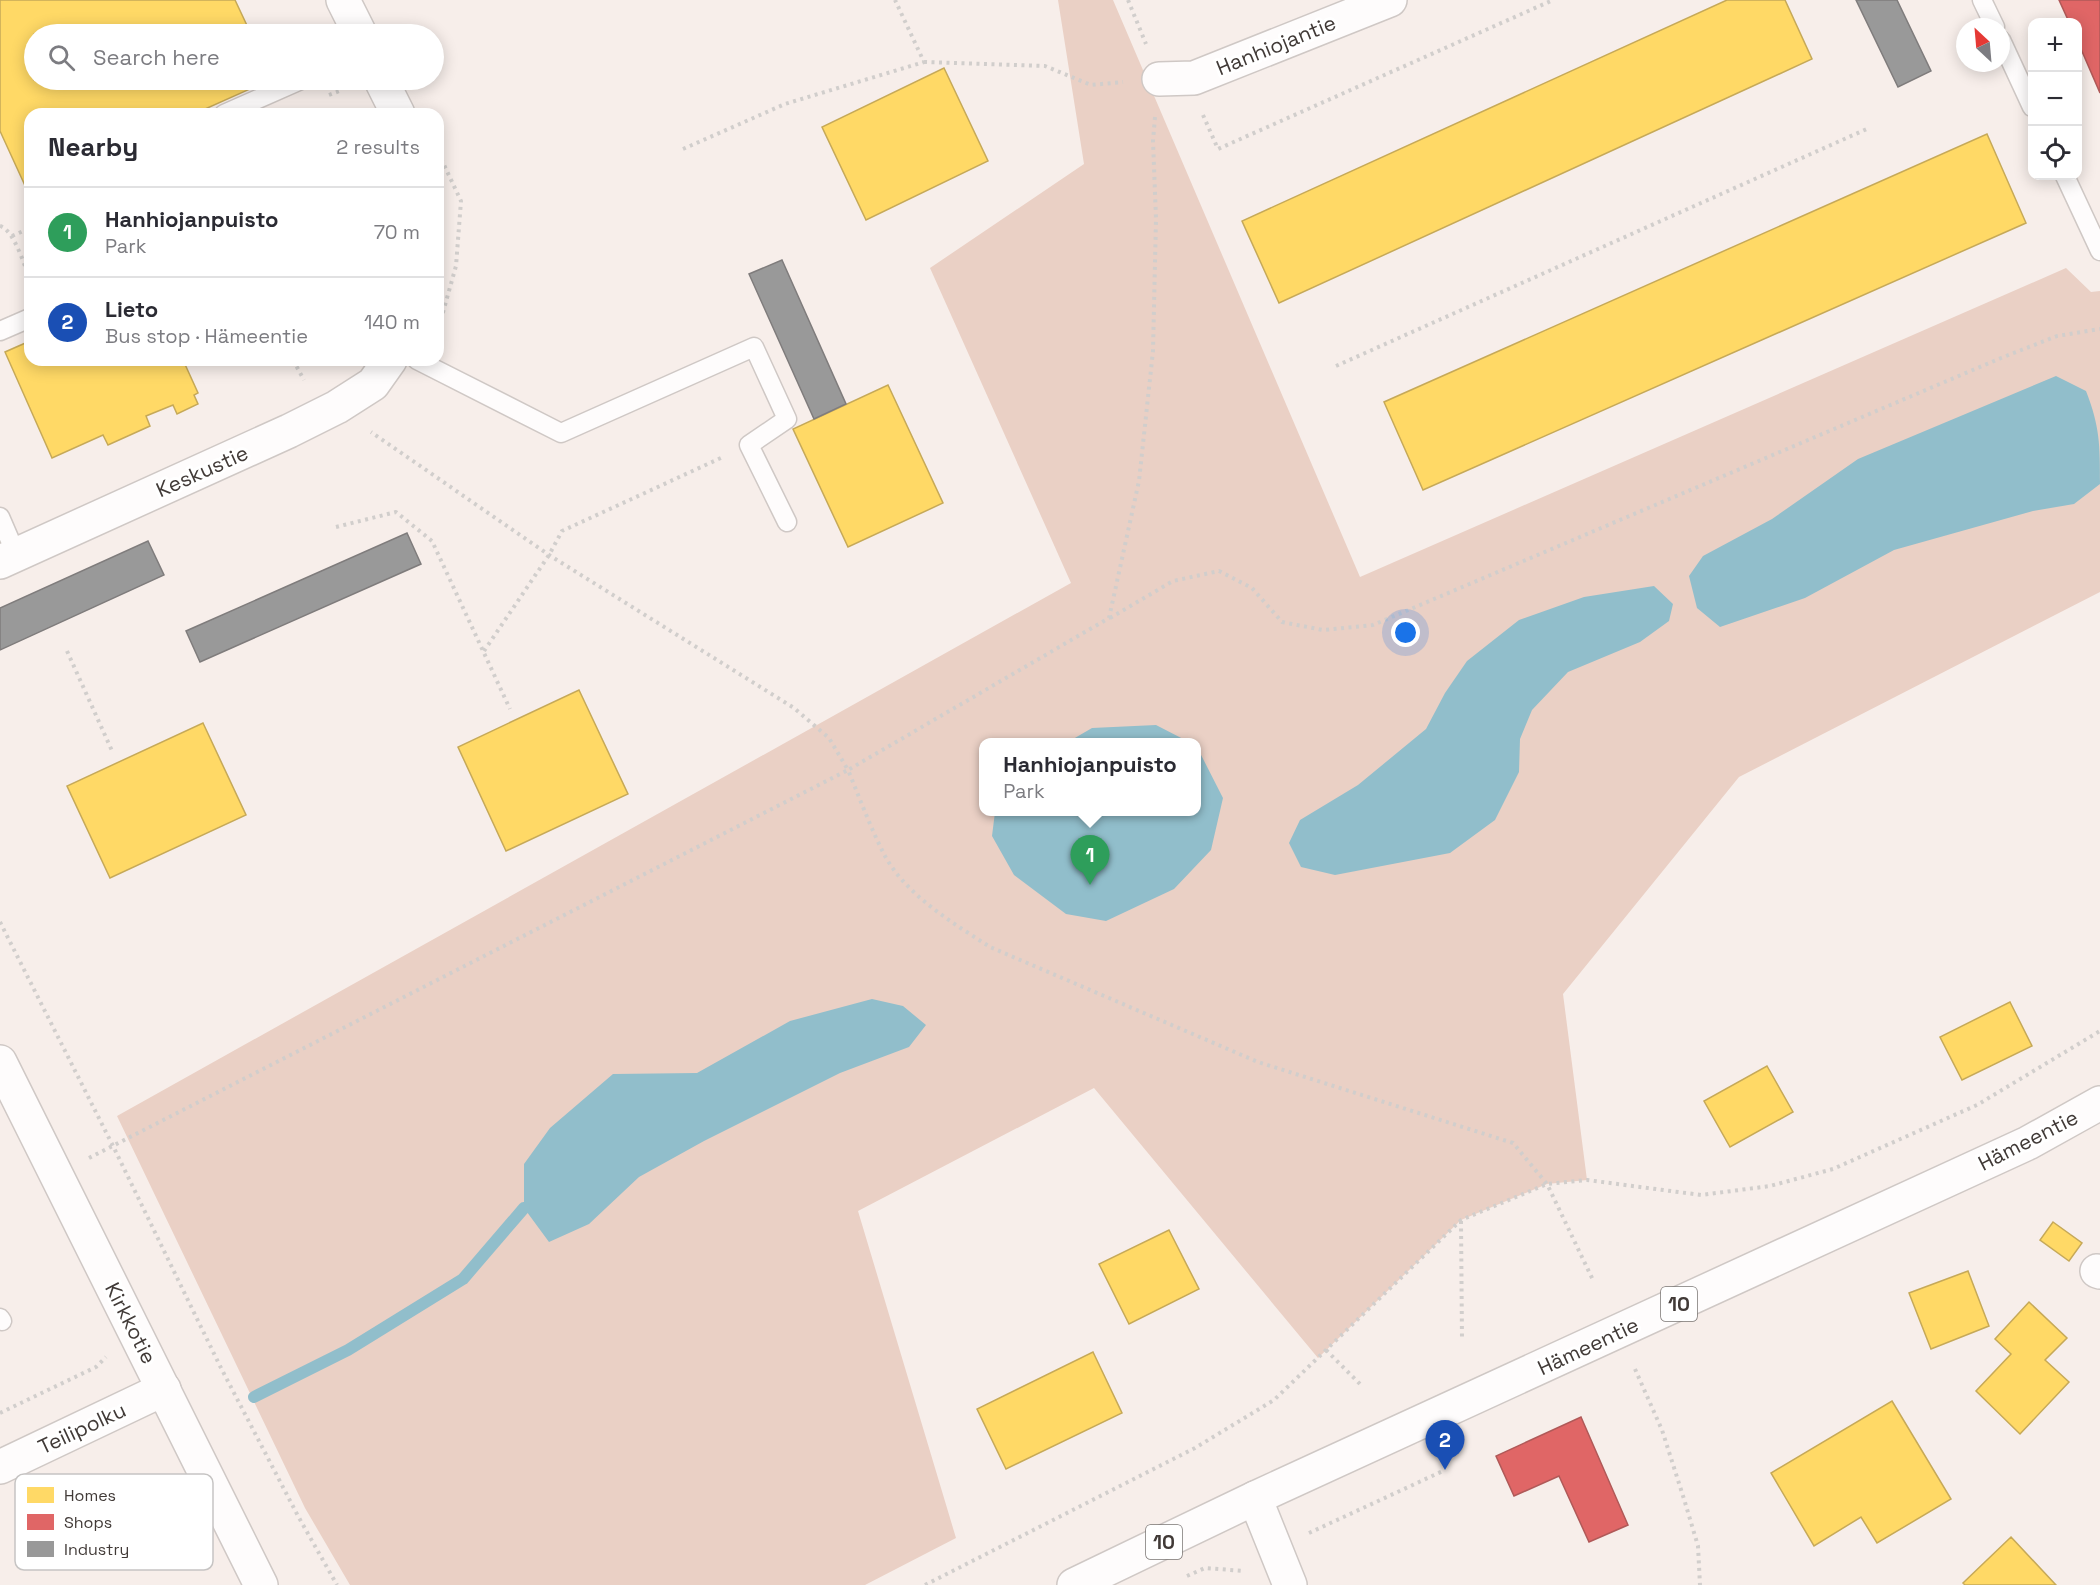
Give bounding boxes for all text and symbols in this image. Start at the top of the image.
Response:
street label: Hanhiojantie [1212,9,1340,81]
north arrow [1956,18,2010,72]
map controls [2028,18,2082,180]
button: + [2028,18,2082,72]
search box [24,24,444,90]
icon: search [45,41,78,74]
text: Search here [93,43,220,71]
button: − [2028,72,2082,126]
button: locate [2028,126,2082,180]
text: Nearby [48,130,138,164]
text: 2 results [336,134,420,160]
text: Hanhiojanpuisto [105,205,279,233]
text: 1 [63,219,72,245]
text: 70 m [374,219,420,245]
text: Park [105,233,147,259]
text: Lieto [105,295,158,323]
text: 2 [62,309,73,335]
text: 140 m [364,309,420,335]
text: Bus stop · Hämeentie [105,323,308,349]
street label: Keskustie [152,439,252,503]
your location [1391,618,1420,647]
popup [979,738,1201,816]
text: Hanhiojanpuisto [1003,750,1177,778]
text: Park [1003,778,1045,804]
pin: 1 [1070,836,1110,885]
street label: Hämeentie [1973,1103,2083,1177]
street label: Kirkkotie [99,1278,163,1368]
road number: 10 [1661,1287,1697,1321]
street label: Hämeentie [1533,1311,1643,1381]
street label: Teilipolku [34,1396,130,1460]
pin: 2 [1426,1420,1464,1470]
legend [15,1474,213,1570]
text: Homes [64,1485,116,1506]
text: Shops [64,1512,112,1533]
road number: 10 [1146,1525,1182,1559]
text: Industry [64,1539,129,1560]

